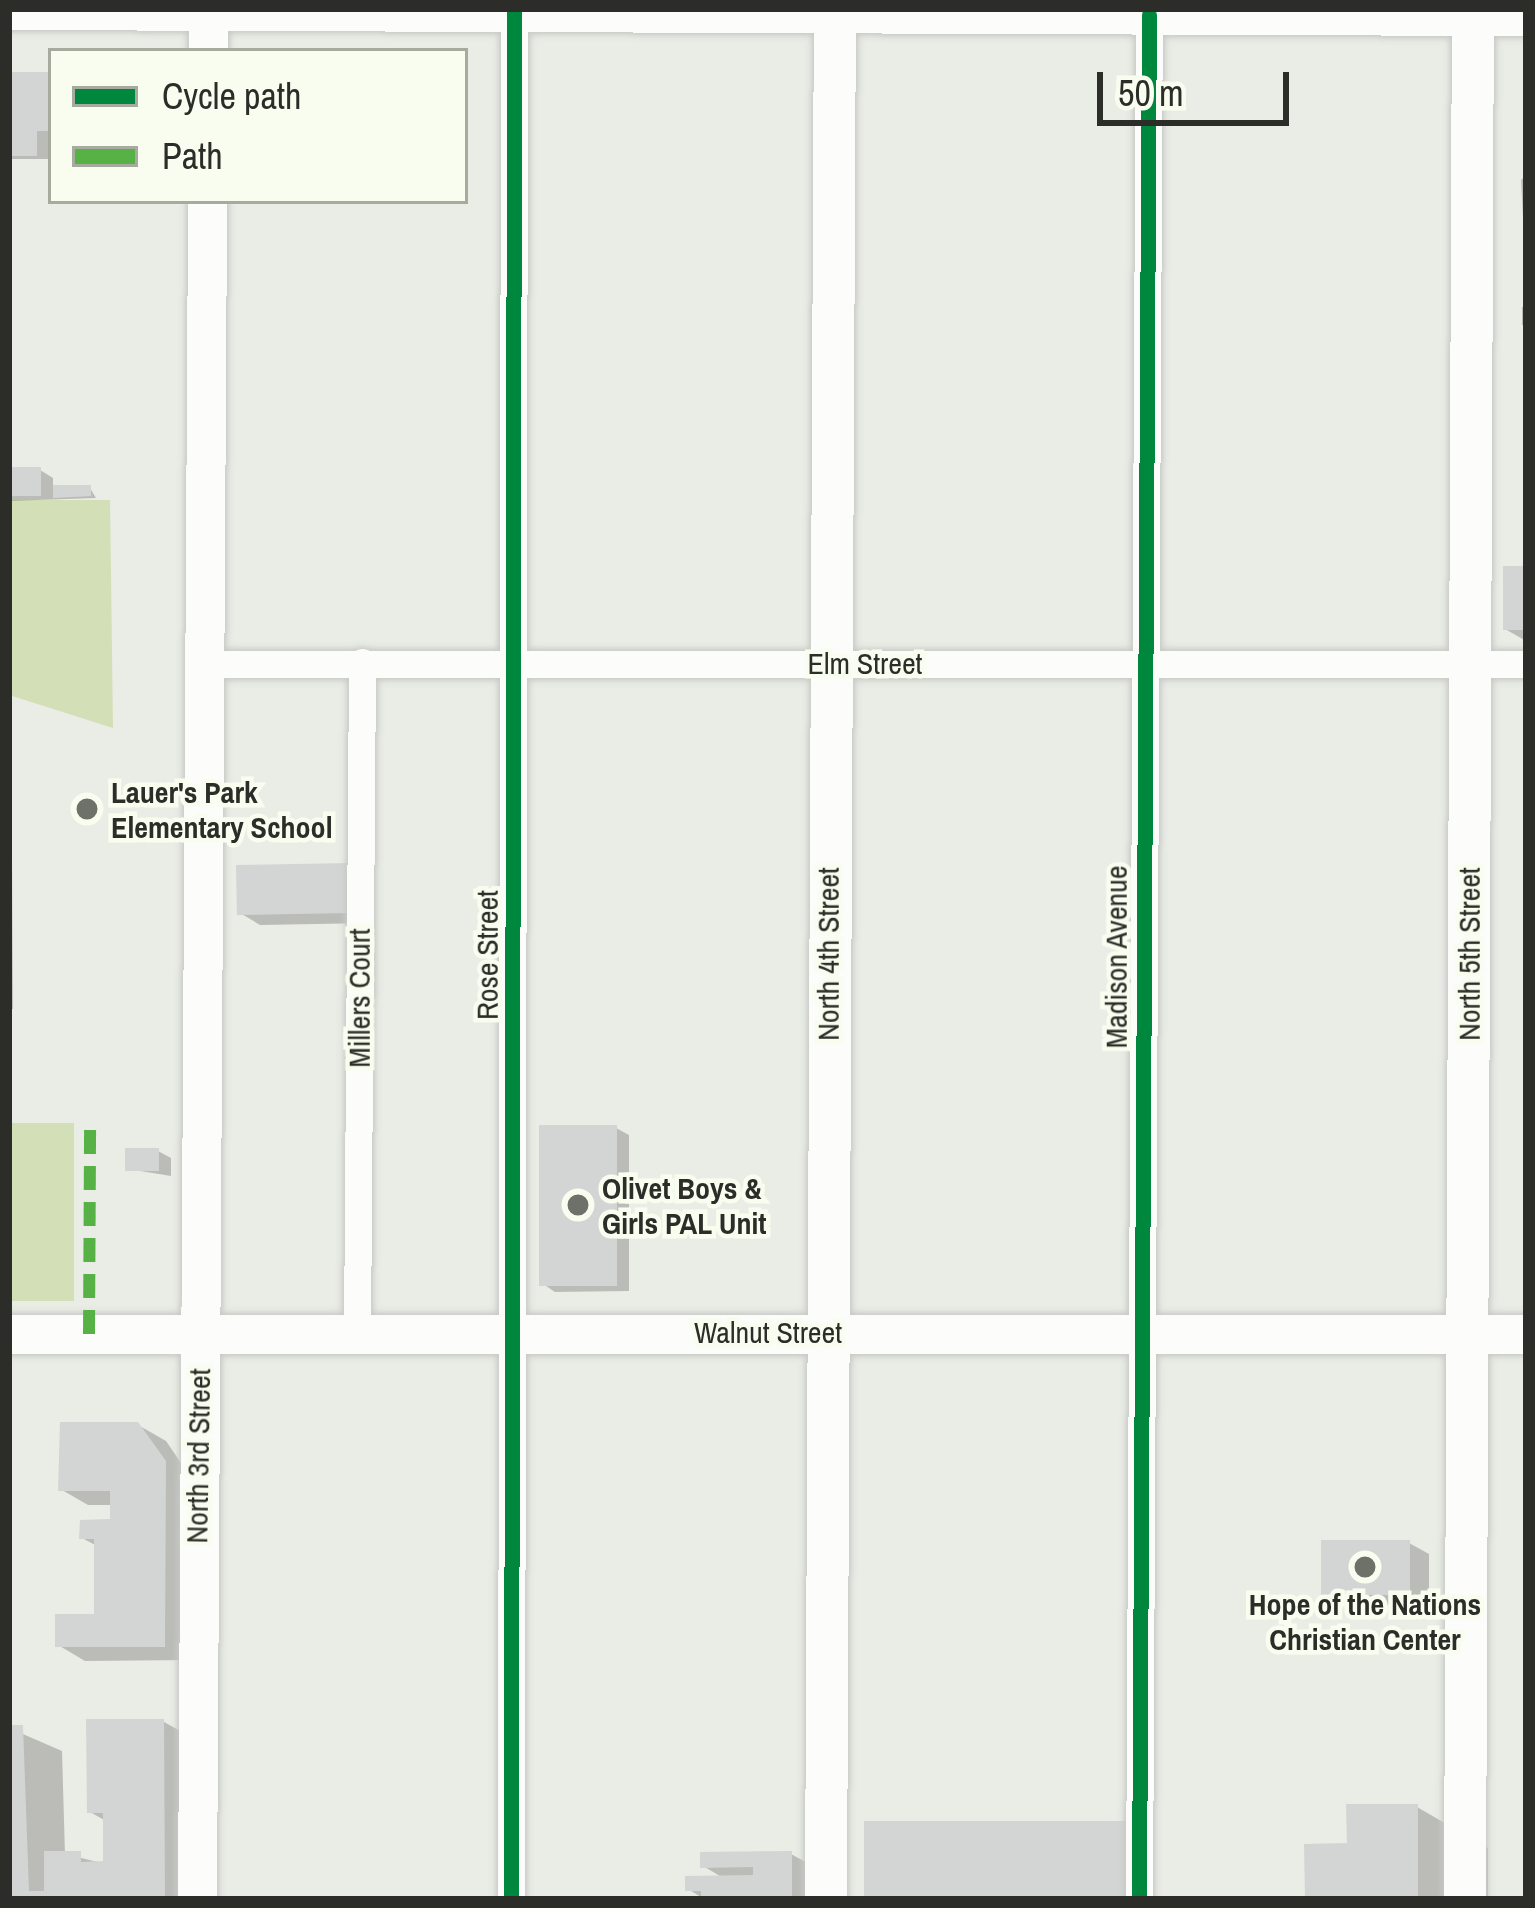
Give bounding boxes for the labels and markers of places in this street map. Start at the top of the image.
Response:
place label: Lauer's Park Elementary School [111,774,332,844]
marker: Lauer's Park Elementary School [74,796,100,822]
place label: Olivet Boys & Girls PAL Unit [602,1170,767,1240]
marker: Olivet Boys & Girls PAL Unit [565,1192,591,1218]
marker: Hope of the Nations Christian Center [1352,1554,1378,1580]
place label: Hope of the Nations Christian Center [1249,1586,1481,1656]

